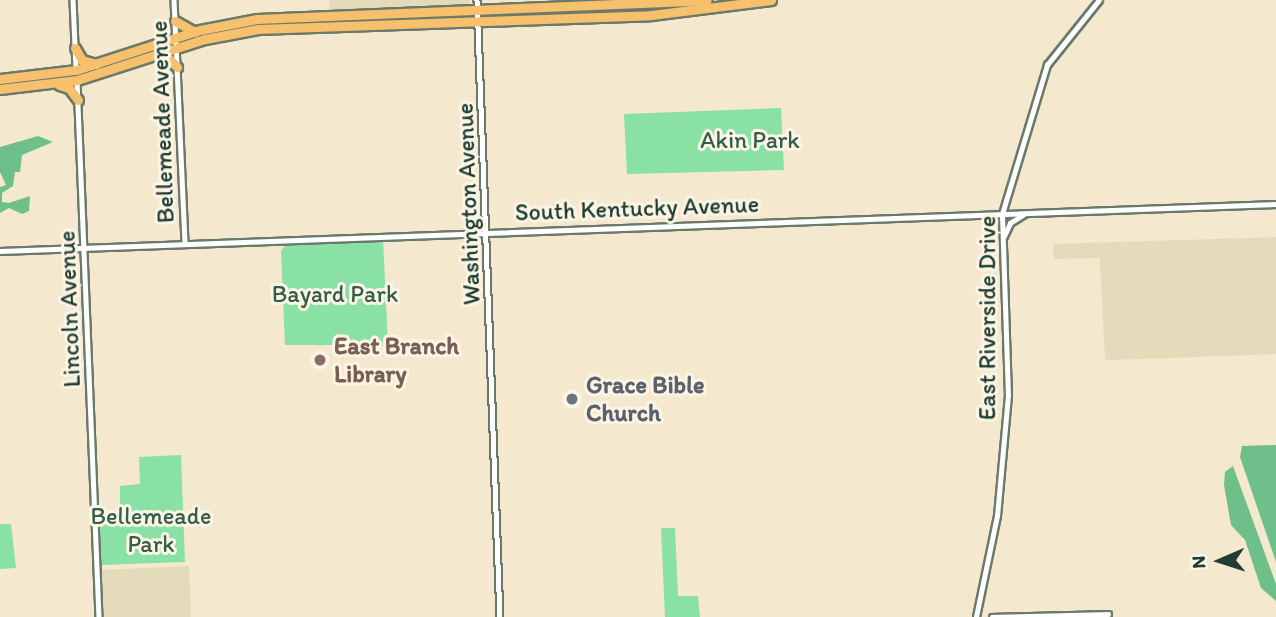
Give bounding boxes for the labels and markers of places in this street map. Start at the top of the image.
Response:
place label: East Branch Library [334,332,459,388]
marker: East Branch Library [312,352,328,368]
place label: Grace Bible Church [586,371,705,427]
marker: Grace Bible Church [564,391,580,407]

